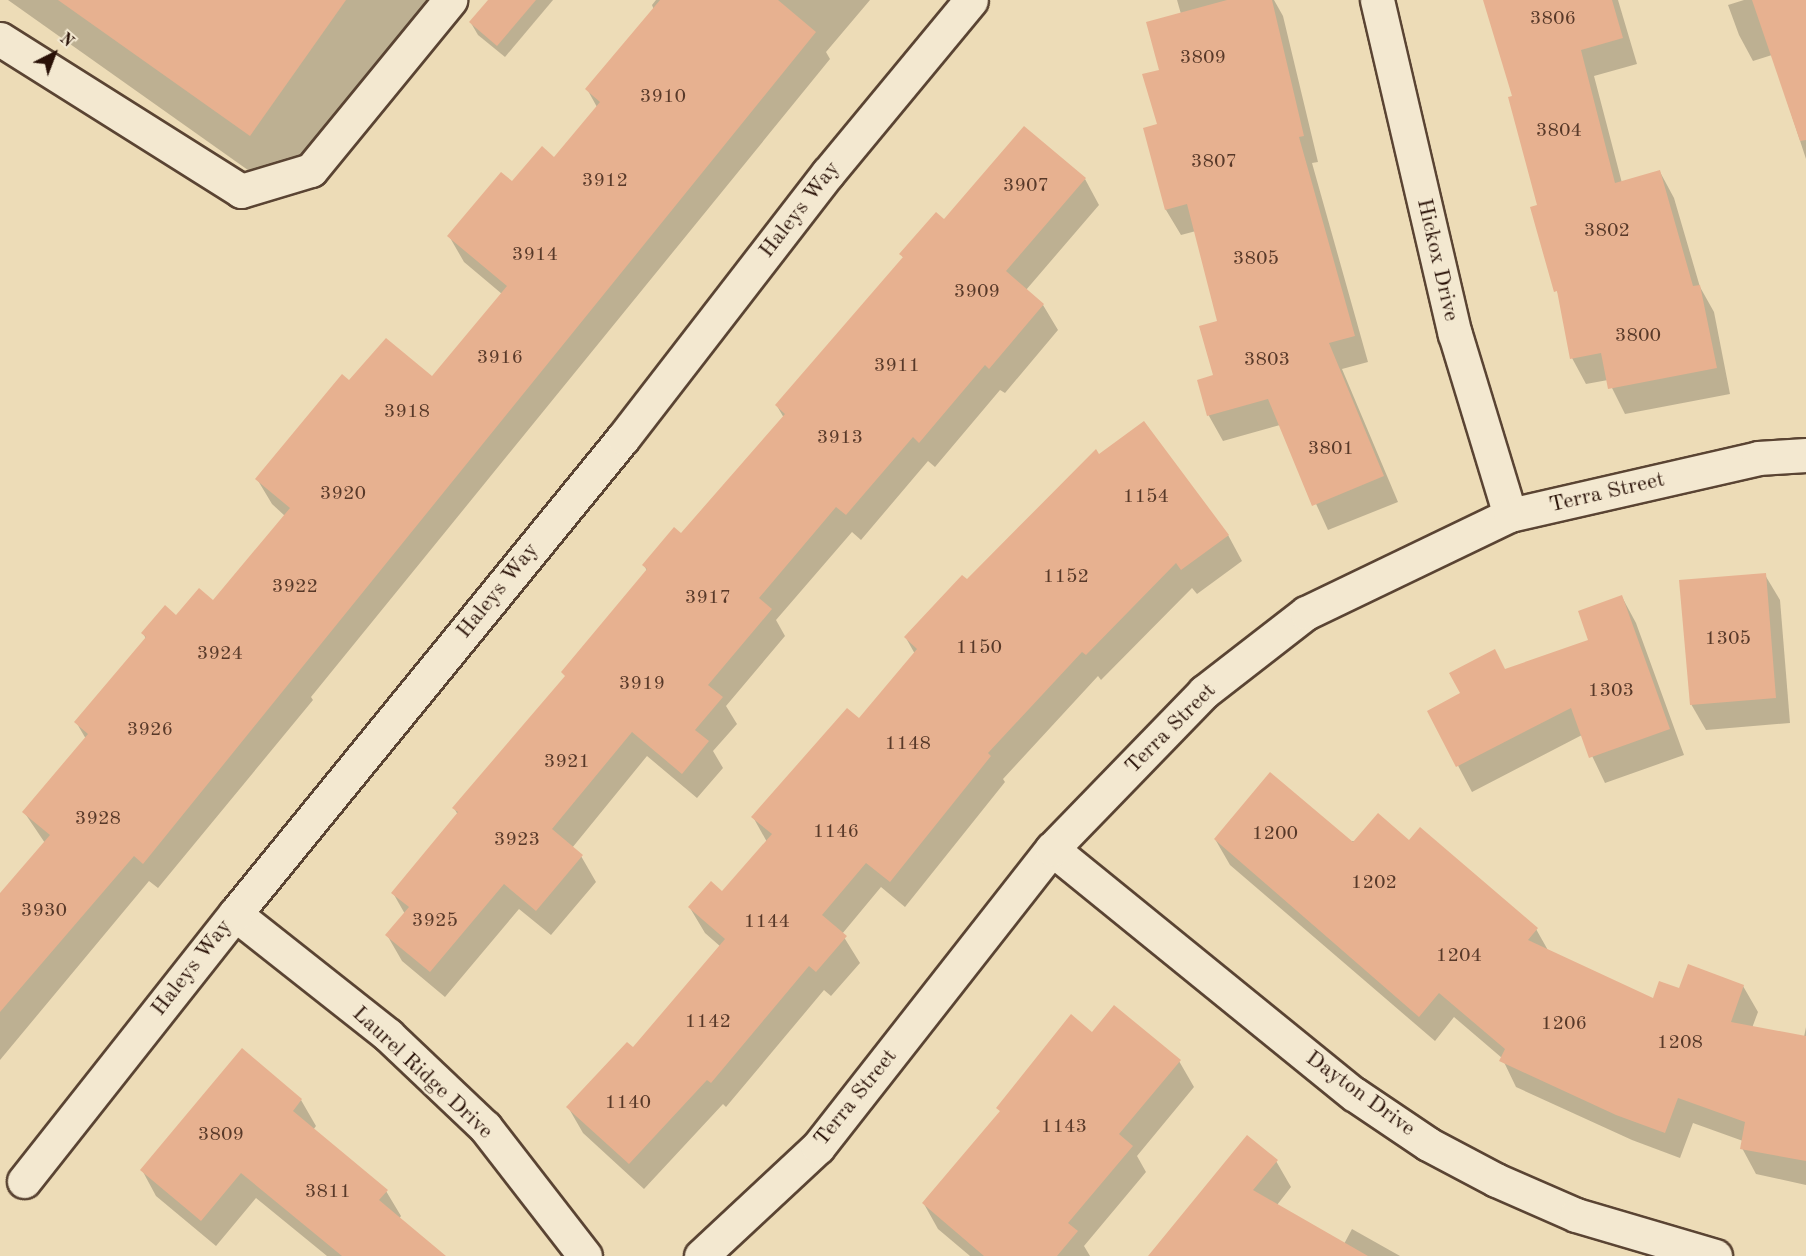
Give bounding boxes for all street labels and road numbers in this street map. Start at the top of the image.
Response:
street label: Haleys Way [754,156,846,264]
street label: Hickox Drive [1410,196,1464,324]
street label: Terra Street [1547,467,1667,519]
street label: Haleys Way [451,538,545,644]
street label: Terra Street [1120,678,1222,780]
street label: Haleys Way [146,914,238,1022]
street label: Laurel Ridge Drive [346,1001,498,1145]
street label: Terra Street [809,1044,903,1152]
street label: Dayton Drive [1300,1045,1420,1143]

